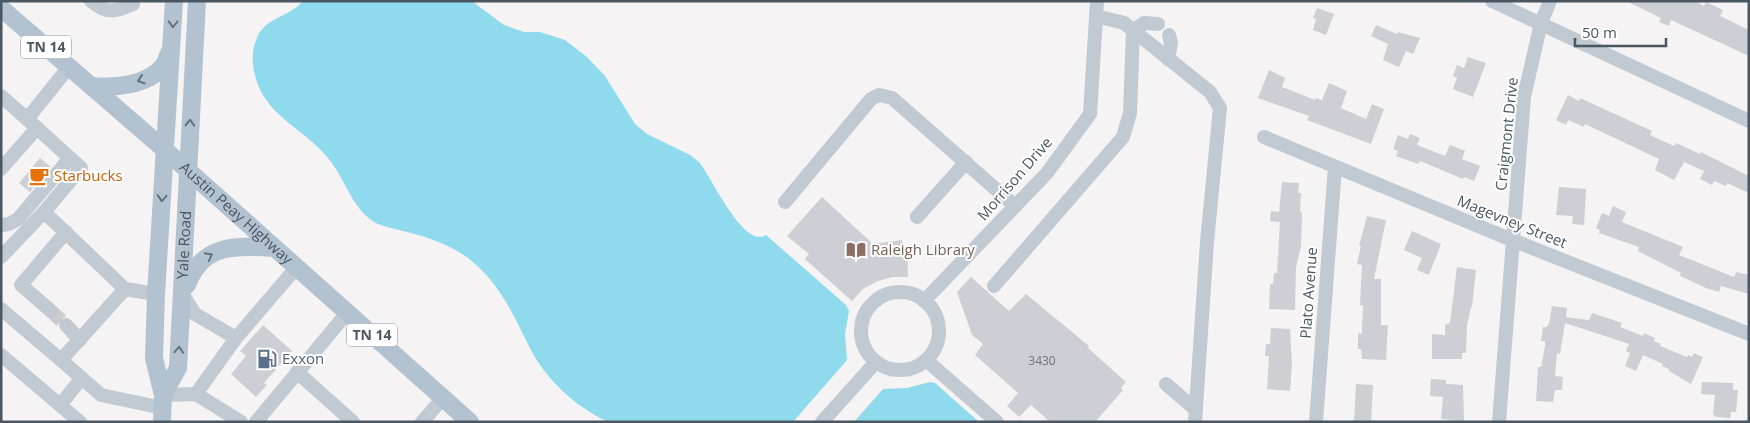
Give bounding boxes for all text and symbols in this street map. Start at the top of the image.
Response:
scale bar [1575,15,1666,47]
one-way arrow [167,20,178,28]
text: 50 m [1582,22,1617,42]
road number: TN 14 [21,36,71,58]
one-way arrow [137,74,145,84]
street label: Craigmont Drive [1490,76,1522,192]
one-way arrow [184,119,195,127]
street label: Morrison Drive [972,132,1056,224]
street label: Austin Peay Highway [176,157,298,269]
cafe icon: Starbucks [28,165,50,187]
place label: Starbucks [54,165,123,185]
street label: Magevney Street [1454,190,1570,252]
one-way arrow [156,195,167,203]
street label: Yale Road [172,210,195,280]
library icon: Raleigh Library [845,239,867,261]
place label: Raleigh Library [871,239,975,259]
street label: Plato Avenue [1295,247,1321,339]
one-way arrow [203,252,212,262]
road number: TN 14 [347,324,397,346]
one-way arrow [174,346,185,354]
fuel station icon: Exxon [256,348,278,370]
place label: Exxon [282,348,324,368]
house number: 3430 [1028,352,1056,369]

